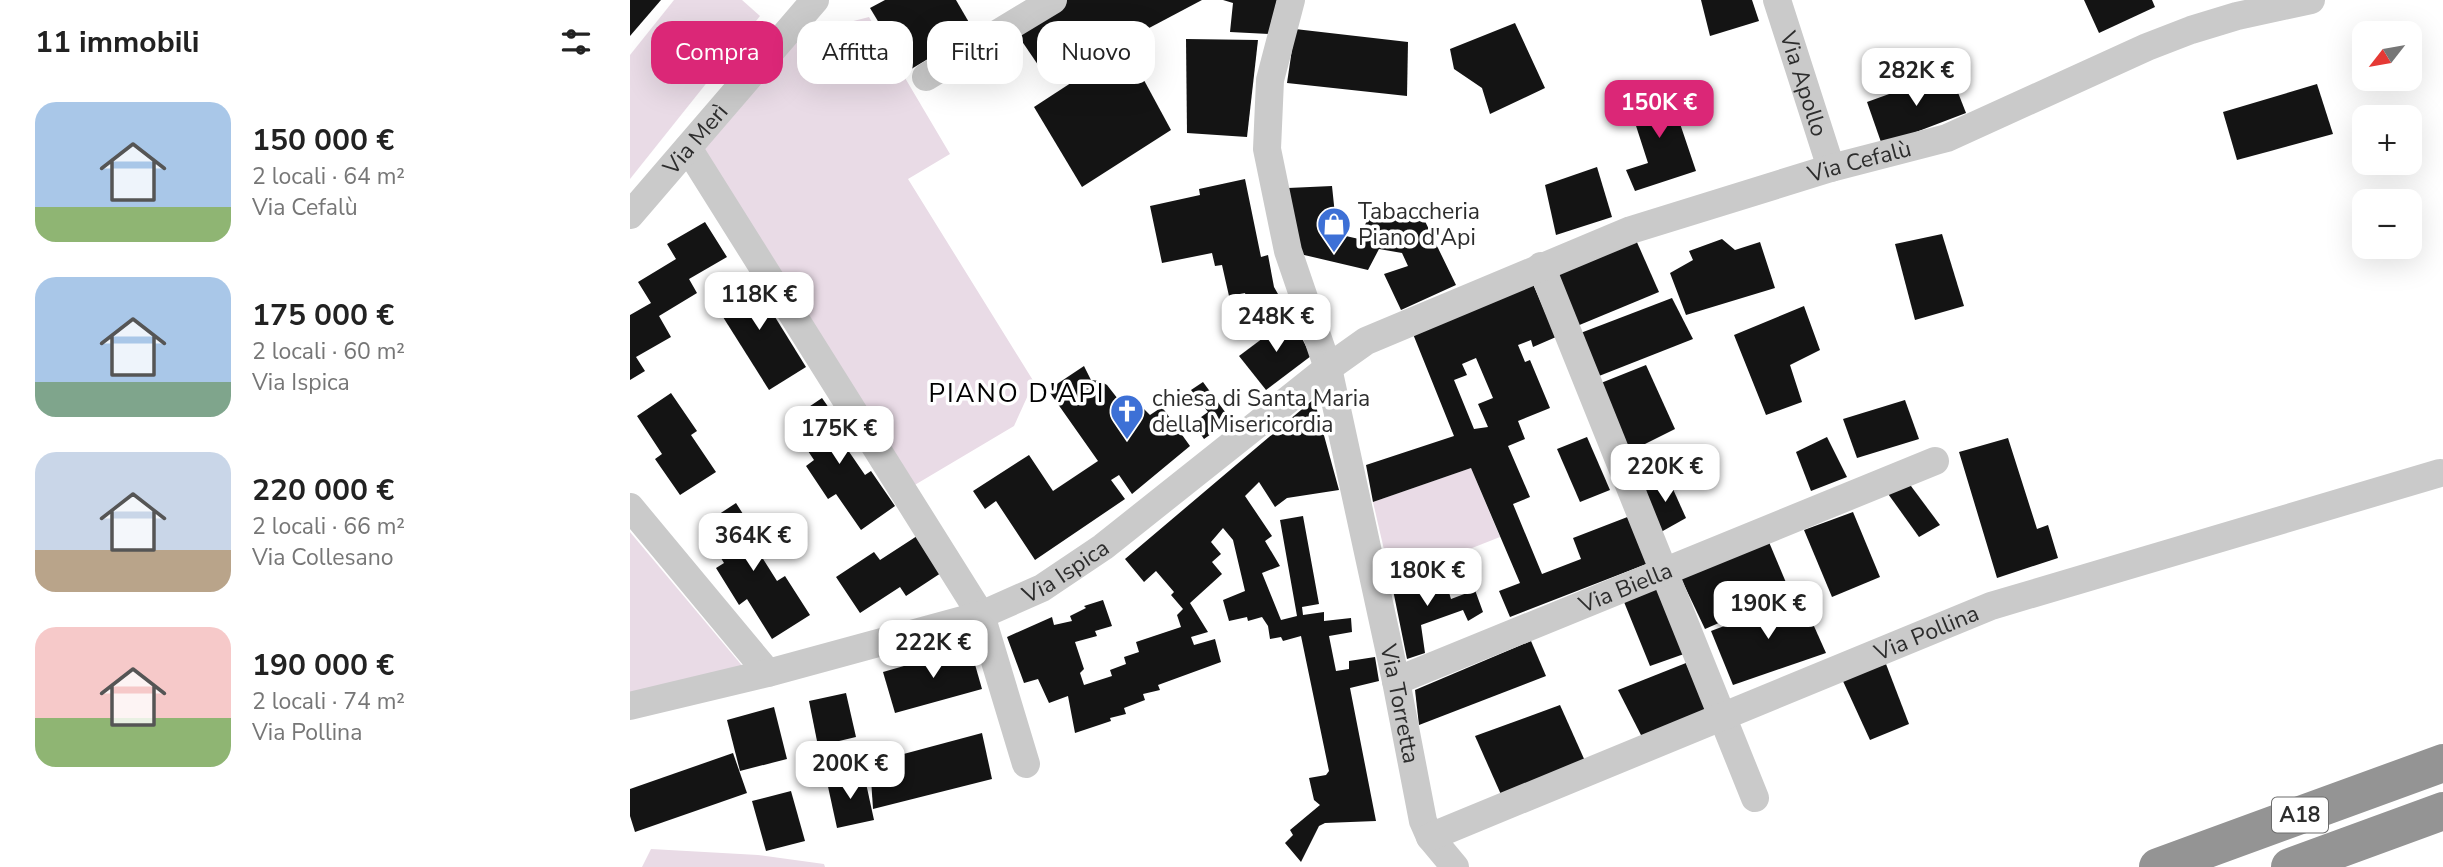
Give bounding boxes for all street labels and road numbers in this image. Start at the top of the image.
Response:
street label: Via Apollo [1772,26,1835,140]
street label: Via Merì [655,97,735,182]
street label: Via Cefalù [1803,132,1914,190]
street label: Via Ispica [1016,532,1115,611]
street label: Via Biella [1573,554,1677,621]
street label: Via Pollina [1869,597,1984,668]
street label: Via Torretta [1373,640,1427,766]
road number: A18 [2272,798,2328,832]

